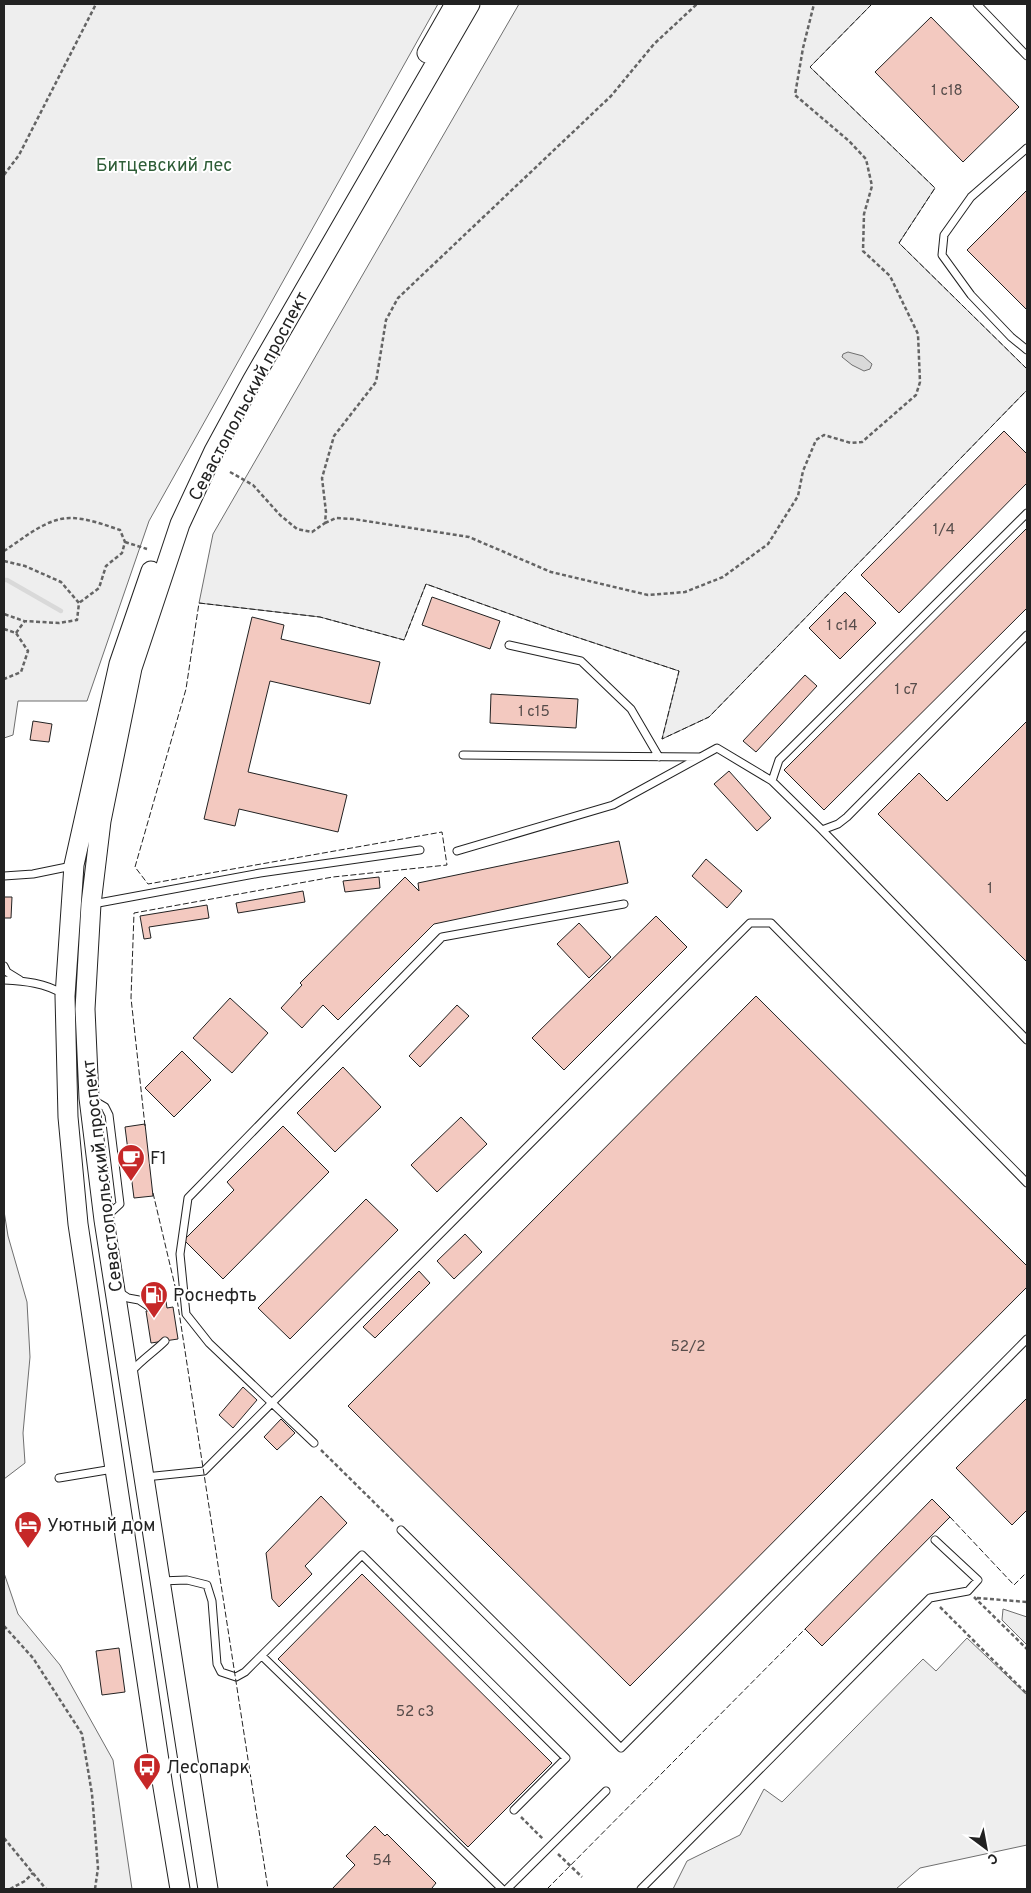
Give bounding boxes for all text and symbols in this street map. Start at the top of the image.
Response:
house number: 1 с18 [931,82,963,101]
park label: Битцевский лес [96,155,232,178]
street label: Севастопольский проспект [184,288,314,505]
house number: 1/4 [933,521,955,540]
house number: 1 с14 [826,617,858,636]
house number: 1 с7 [894,681,918,700]
house number: 1 с15 [518,703,550,722]
house number: 1 [987,880,993,899]
street label: Севастопольский проспект [78,1058,129,1293]
cafe icon: F1 [116,1143,146,1182]
place label: F1 [150,1148,167,1171]
fuel station icon: Роснефть [139,1280,169,1319]
place label: Роснефть [173,1285,257,1308]
house number: 52/2 [671,1338,705,1357]
hotel icon: Уютный дом [13,1510,43,1549]
place label: Уютный дом [47,1515,155,1538]
house number: 52 с3 [396,1703,434,1722]
bus stop icon: Лесопарк [132,1752,162,1791]
place label: Лесопарк [166,1757,250,1780]
north arrow [961,1823,1011,1873]
text: С [984,1848,1000,1867]
house number: 54 [373,1852,391,1871]

